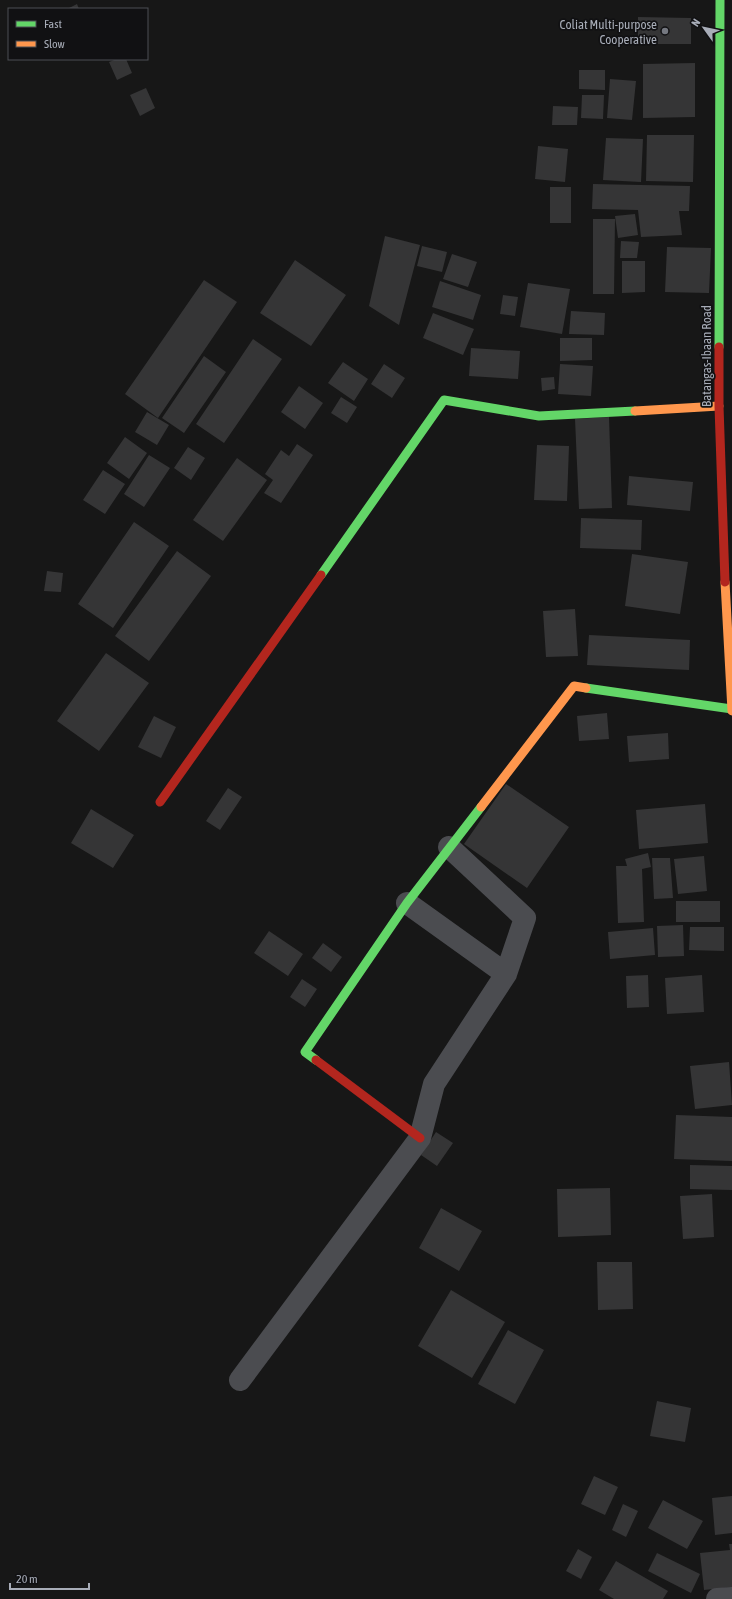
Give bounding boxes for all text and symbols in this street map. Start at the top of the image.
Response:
legend [8,8,148,60]
north arrow [684,8,724,48]
text: Fast [44,17,62,31]
place label: Coliat Multi-purpose Cooperative [560,17,657,47]
text: N [689,17,702,29]
marker: Coliat Multi-purpose Cooperative [660,26,670,36]
text: Slow [44,37,65,51]
street label: Batangas-Ibaan Road [699,305,714,407]
scale bar [10,1565,89,1591]
text: 20 m [16,1572,38,1586]

